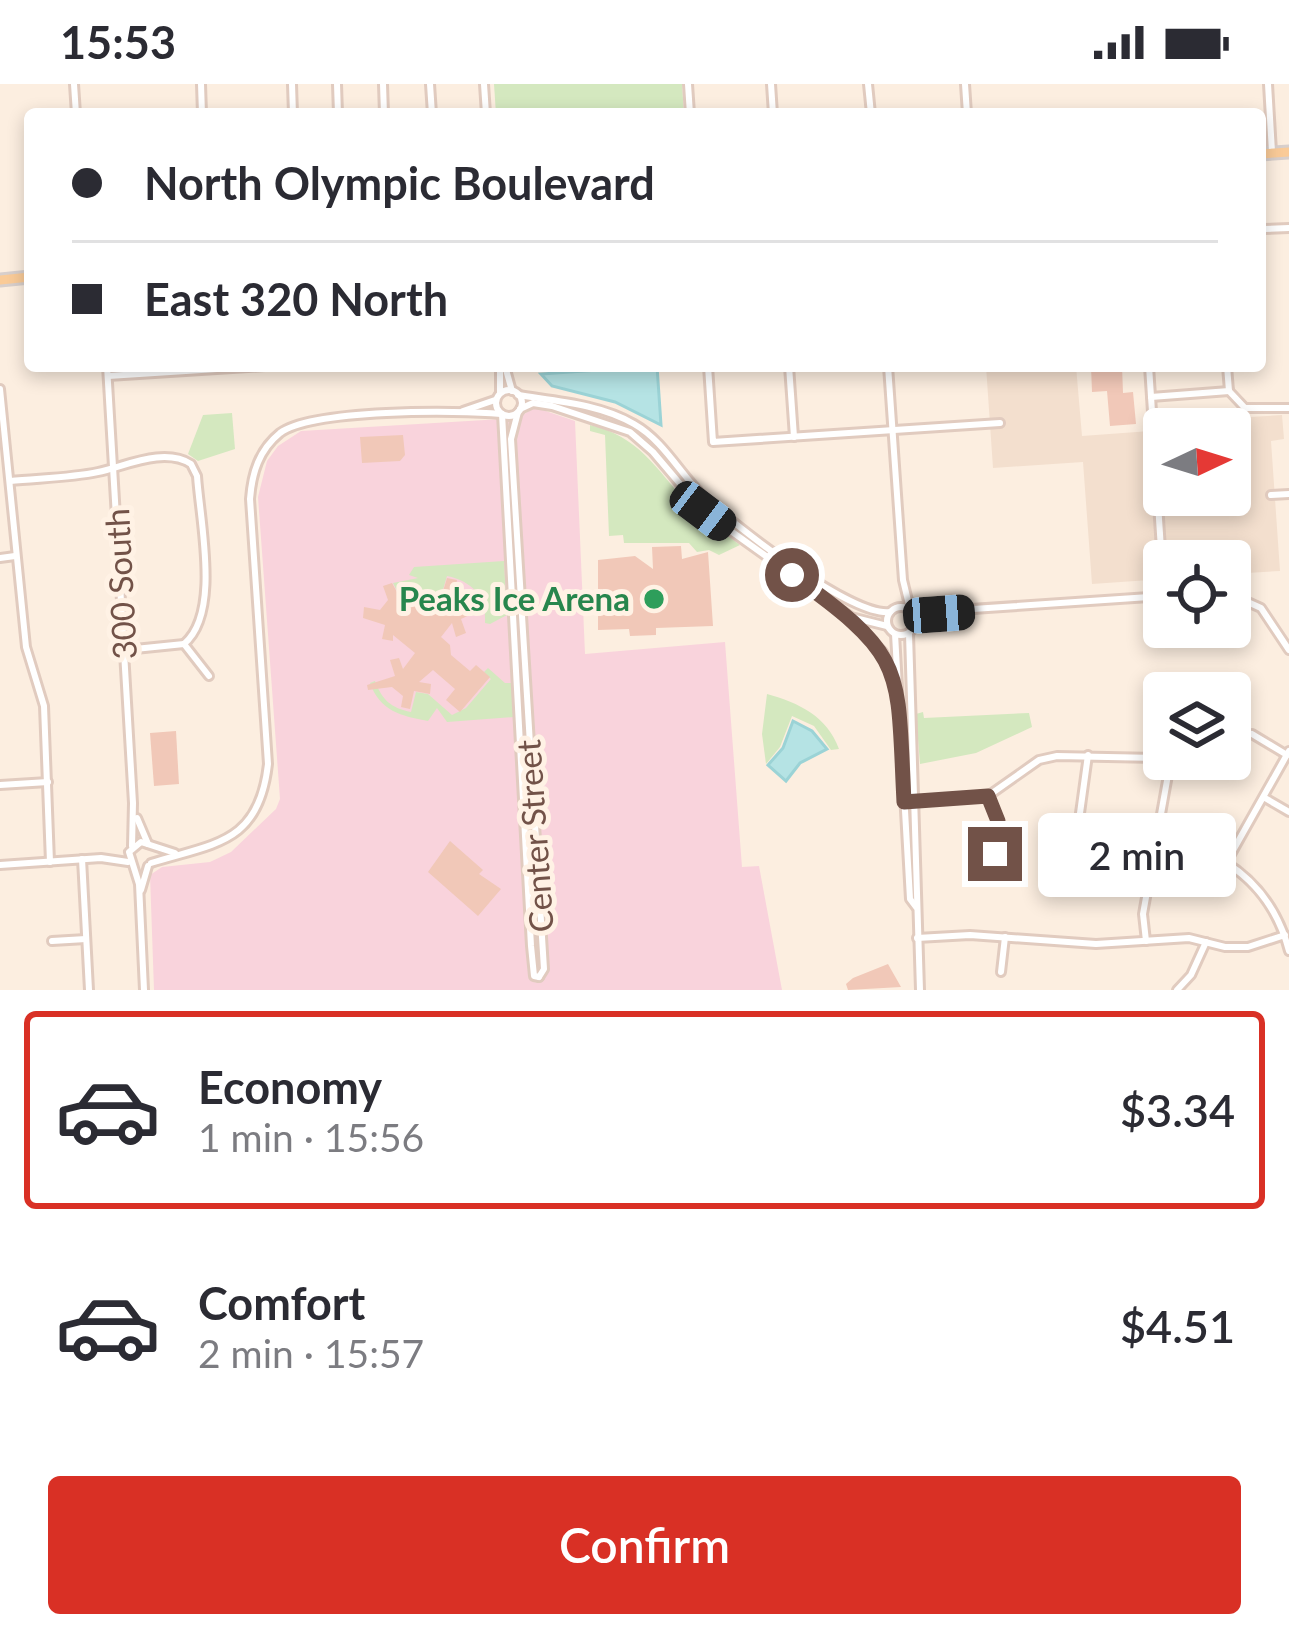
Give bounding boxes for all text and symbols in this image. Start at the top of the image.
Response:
text: 15:53 [60,15,176,69]
text: North Olympic Boulevard [144,156,655,210]
text: East 320 North [144,272,448,326]
north arrow [1143,408,1251,516]
map controls [1143,408,1251,780]
car [663,475,743,547]
street label: 300 South [96,508,144,661]
button: locate [1143,540,1251,648]
route start [765,548,819,602]
place label: Peaks Ice Arena [399,578,630,618]
marker: Peaks Ice Arena [641,586,667,612]
car [902,594,976,634]
button: layers [1143,672,1251,780]
street label: Center Street [507,738,561,934]
callout: 2 min [1037,812,1235,896]
route end [968,827,1022,881]
text: 2 min [1089,832,1185,878]
icon: car [54,1056,162,1164]
text: Economy [198,1060,382,1114]
text: $3.34 [1120,1083,1235,1137]
text: 1 min · 15:56 [198,1114,424,1160]
icon: car [54,1272,162,1380]
text: Comfort [198,1276,365,1330]
text: $4.51 [1120,1299,1235,1353]
text: 2 min · 15:57 [198,1330,424,1376]
button: Confirm [48,1476,1241,1614]

